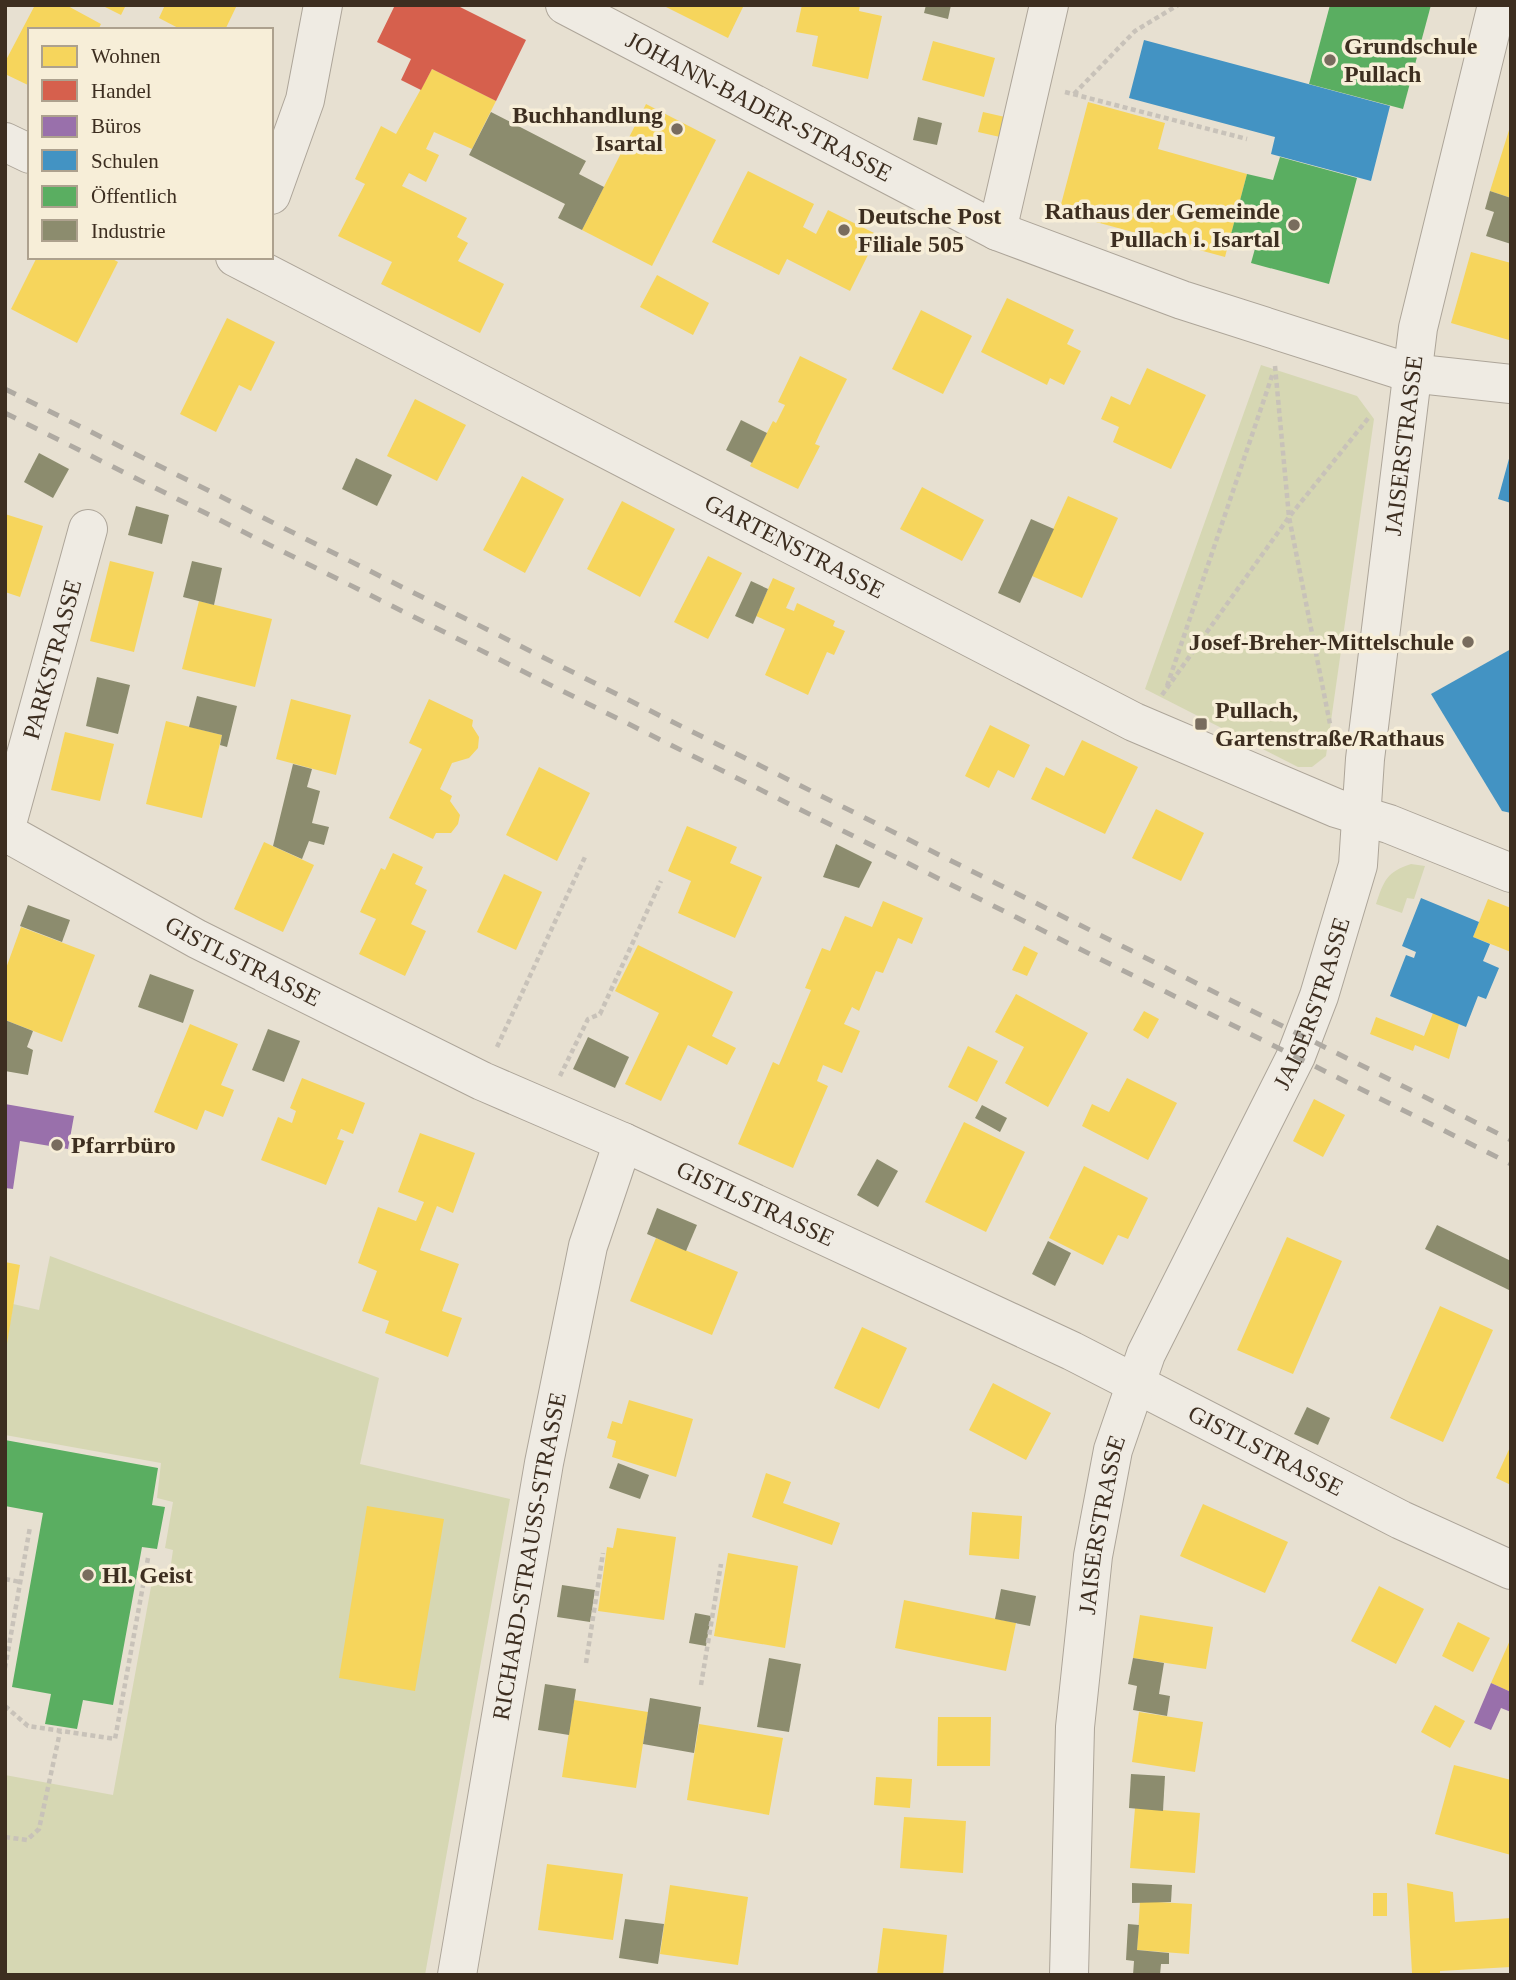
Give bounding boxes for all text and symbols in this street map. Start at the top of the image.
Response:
street label: JOHANN-BADER-STRASSE [622,26,896,187]
legend [28,28,273,259]
place label: Grundschule Pullach [1344,33,1478,87]
text: Wohnen [91,44,161,68]
marker: Grundschule Pullach [1322,52,1338,68]
text: Handel [91,79,152,103]
place label: Buchhandlung Isartal [512,102,663,156]
text: Büros [91,114,141,138]
marker: Buchhandlung Isartal [669,121,685,137]
text: Schulen [91,149,159,173]
text: Öffentlich [91,184,177,208]
place label: Rathaus der Gemeinde Pullach i. Isartal [1044,198,1280,252]
place label: Deutsche Post Filiale 505 [858,203,1001,257]
marker: Rathaus der Gemeinde Pullach i. Isartal [1286,217,1302,233]
text: Industrie [91,219,166,243]
marker: Deutsche Post Filiale 505 [836,222,852,238]
street label: JAISERSTRASSE [1380,354,1428,537]
street label: GARTENSTRASSE [700,489,889,604]
street label: PARKSTRASSE [18,577,87,742]
place label: Josef-Breher-Mittelschule [1189,629,1454,655]
marker: Josef-Breher-Mittelschule [1460,634,1476,650]
place label: Pullach, Gartenstraße/Rathaus [1215,697,1444,751]
marker: Pullach, Gartenstraße/Rathaus [1193,716,1209,732]
street label: GISTLSTRASSE [161,911,325,1012]
street label: JAISERSTRASSE [1268,914,1355,1094]
place label: Pfarrbüro [71,1132,176,1158]
marker: Pfarrbüro [49,1137,65,1153]
street label: GISTLSTRASSE [673,1156,838,1252]
street label: RICHARD-STRAUSS-STRASSE [488,1390,571,1722]
street label: GISTLSTRASSE [1184,1400,1348,1501]
street label: JAISERSTRASSE [1074,1432,1130,1616]
place label: Hl. Geist [102,1562,193,1588]
marker: Hl. Geist [80,1567,96,1583]

